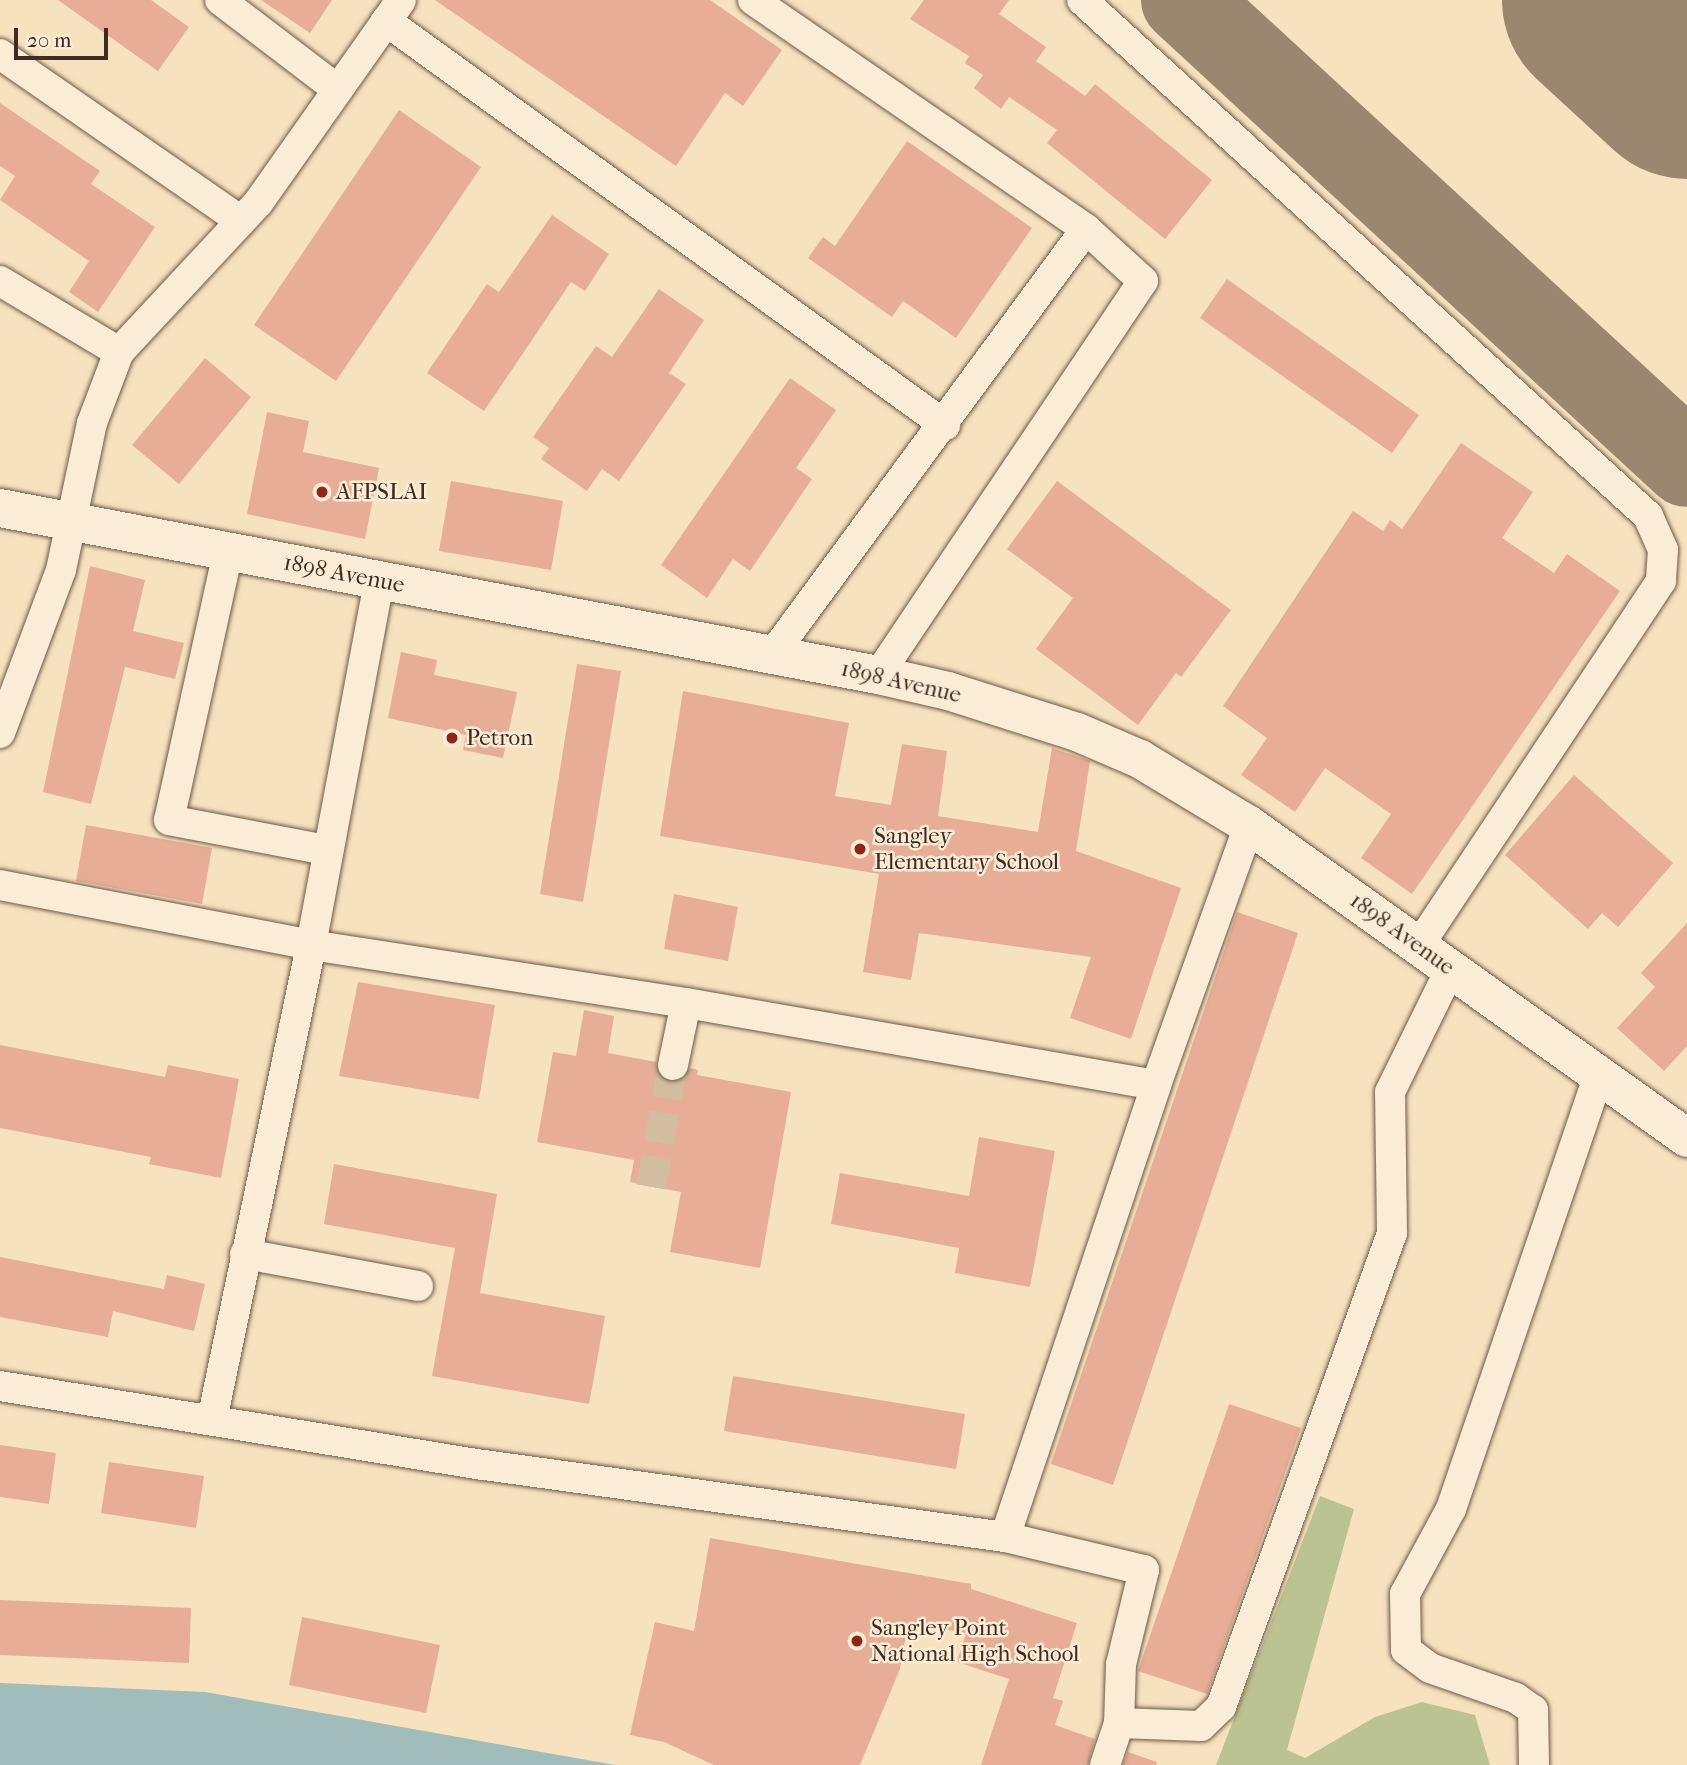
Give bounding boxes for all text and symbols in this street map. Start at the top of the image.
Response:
scale bar [18,14,112,58]
text: 20 m [27,28,71,52]
place label: AFPSLAI [336,478,427,506]
marker: AFPSLAI [314,484,330,500]
street label: 1898 Avenue [281,549,407,599]
street label: 1898 Avenue [838,655,964,709]
place label: Petron [466,724,533,752]
marker: Petron [444,730,460,746]
place label: Sangley Elementary School [874,822,1059,876]
marker: Sangley Elementary School [852,841,868,857]
street label: 1898 Avenue [1344,887,1460,981]
place label: Sangley Point National High School [871,1614,1079,1668]
marker: Sangley Point National High School [849,1633,865,1649]

